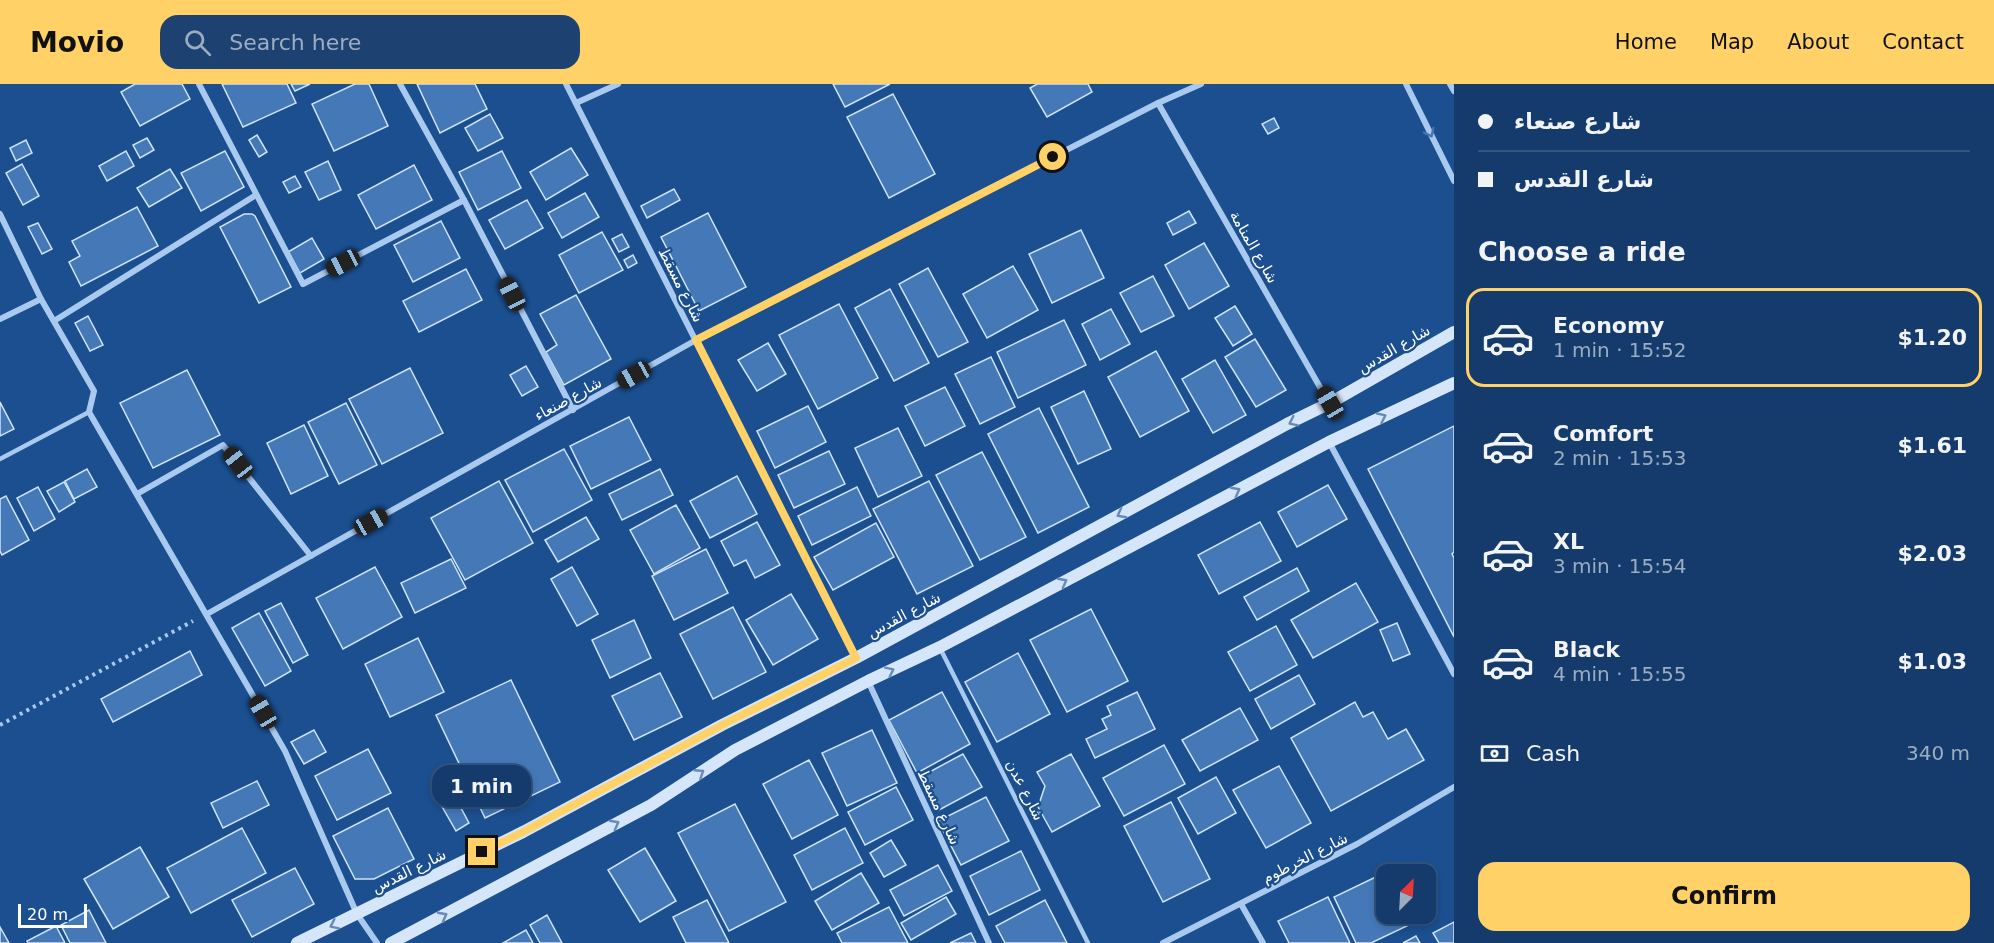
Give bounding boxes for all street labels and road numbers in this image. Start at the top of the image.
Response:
street label: شارع المنامة [1226,208,1282,286]
street label: شارع مسقط [655,245,707,325]
street label: شارع القدس [1355,321,1433,377]
street label: شارع صنعاء [531,373,605,425]
street label: شارع القدس [864,588,944,642]
street label: شارع عدن [1002,757,1048,823]
street label: شارع مسقط [914,766,964,848]
street label: شارع الخرطوم [1259,829,1351,887]
street label: شارع القدس [369,845,449,897]

